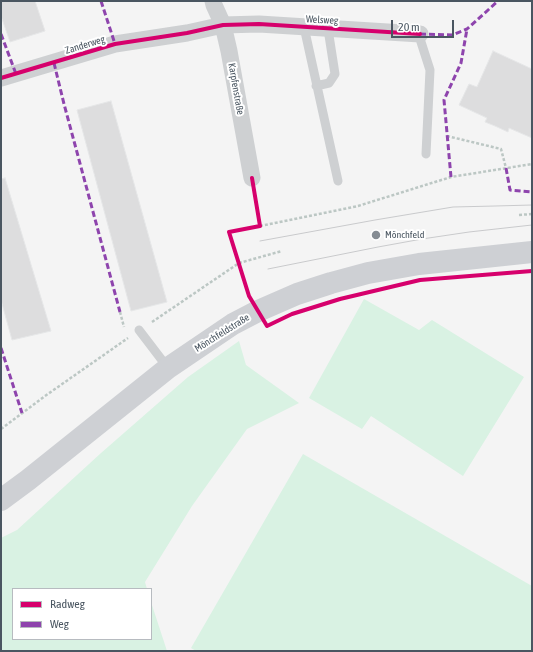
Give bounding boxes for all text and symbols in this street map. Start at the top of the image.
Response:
scale bar [393,12,456,38]
street label: Welsweg [306,13,338,27]
text: 20 m [398,20,420,34]
street label: Zanderweg [64,33,106,57]
street label: Karpfenstraße [226,62,246,116]
marker: Mönchfeld [370,229,382,241]
place label: Mönchfeld [385,229,424,241]
street label: Mönchfeldstraße [192,311,252,355]
legend [12,588,152,640]
text: Radweg [50,597,85,611]
text: Weg [50,617,69,631]

